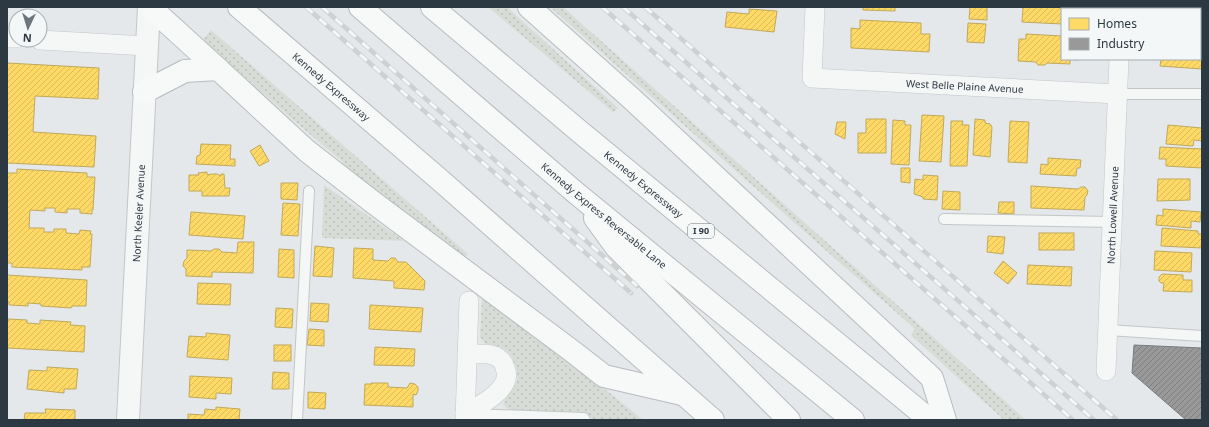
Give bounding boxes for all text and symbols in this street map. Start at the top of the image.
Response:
north arrow [8,8,48,48]
legend [1061,8,1201,60]
text: Homes [1097,15,1137,32]
text: N [22,31,32,46]
text: Industry [1097,35,1145,52]
street label: Kennedy Expressway [290,49,374,125]
street label: West Belle Plaine Avenue [906,76,1024,96]
street label: Kennedy Expressway [601,147,687,221]
street label: Kennedy Express Reversable Lane [538,159,670,272]
street label: North Keeler Avenue [129,164,148,262]
street label: North Lowell Avenue [1103,166,1122,264]
road number: I 90 [688,224,714,238]

